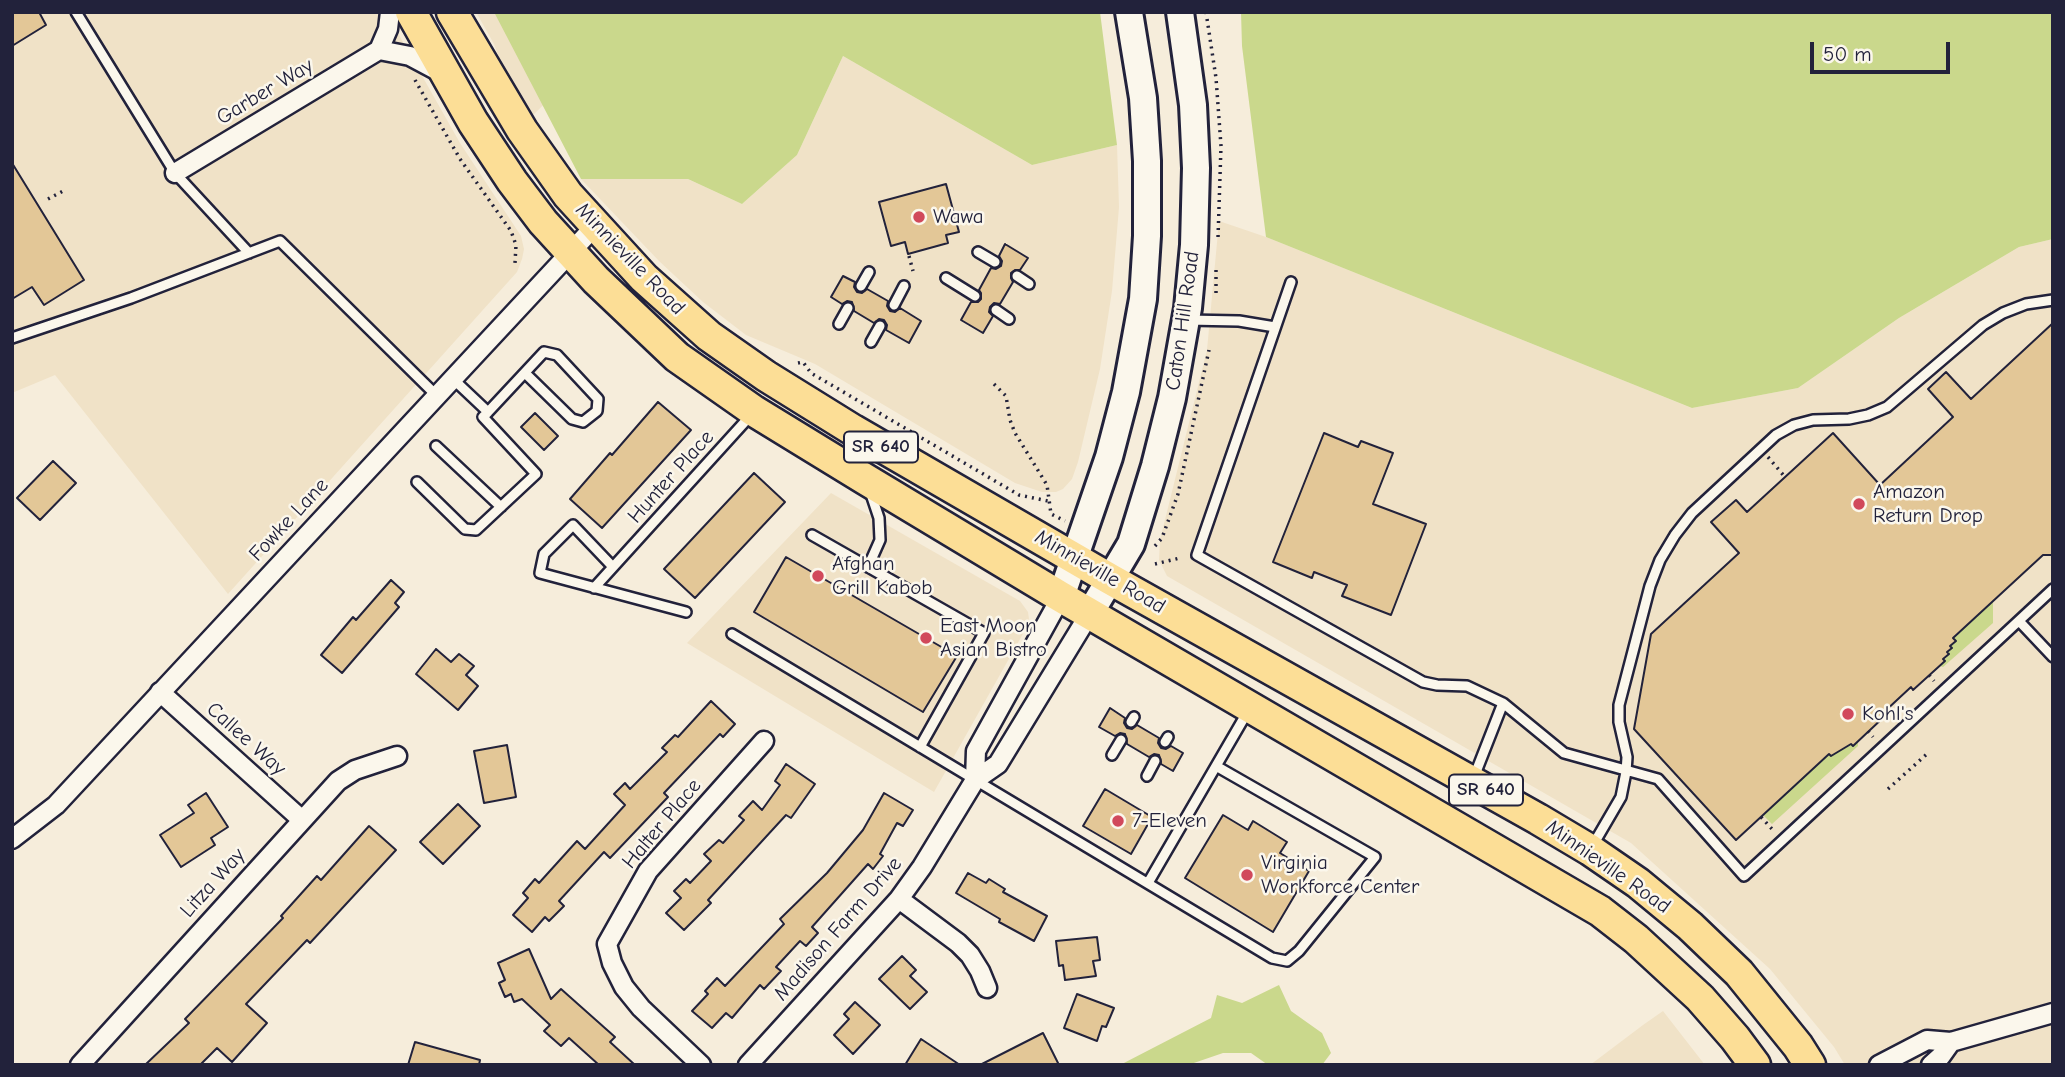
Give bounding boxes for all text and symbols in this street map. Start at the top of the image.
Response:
scale bar [1813,28,1953,72]
text: 50 m [1823,42,1872,66]
street label: Garber Way [212,53,318,131]
street label: Minnieville Road [570,198,690,320]
place label: Wawa [933,204,984,230]
marker: Wawa [911,209,927,225]
street label: Caton Hill Road [1161,250,1205,392]
street label: Hunter Place [623,425,719,529]
road number: SR 640 [844,432,918,462]
street label: Fowke Lane [244,473,334,567]
place label: Amazon Return Drop [1873,479,1983,529]
marker: Amazon Return Drop [1851,496,1867,512]
street label: Minnieville Road [1030,524,1170,620]
place label: Afghan Grill Kabob [832,551,933,601]
marker: Afghan Grill Kabob [810,568,826,584]
place label: East Moon Asian Bistro [940,613,1047,663]
marker: East Moon Asian Bistro [918,630,934,646]
street label: Callee Way [201,697,291,781]
place label: Kohl's [1862,701,1914,727]
marker: Kohl's [1840,706,1856,722]
street label: Halter Place [617,774,707,874]
road number: SR 640 [1449,775,1523,806]
place label: 7-Eleven [1132,808,1207,834]
marker: 7-Eleven [1110,813,1126,829]
street label: Minnieville Road [1541,815,1675,919]
street label: Litza Way [175,843,251,923]
place label: Virginia Workforce Center [1261,850,1419,900]
street label: Madison Farm Drive [769,852,907,1006]
marker: Virginia Workforce Center [1239,867,1255,883]

